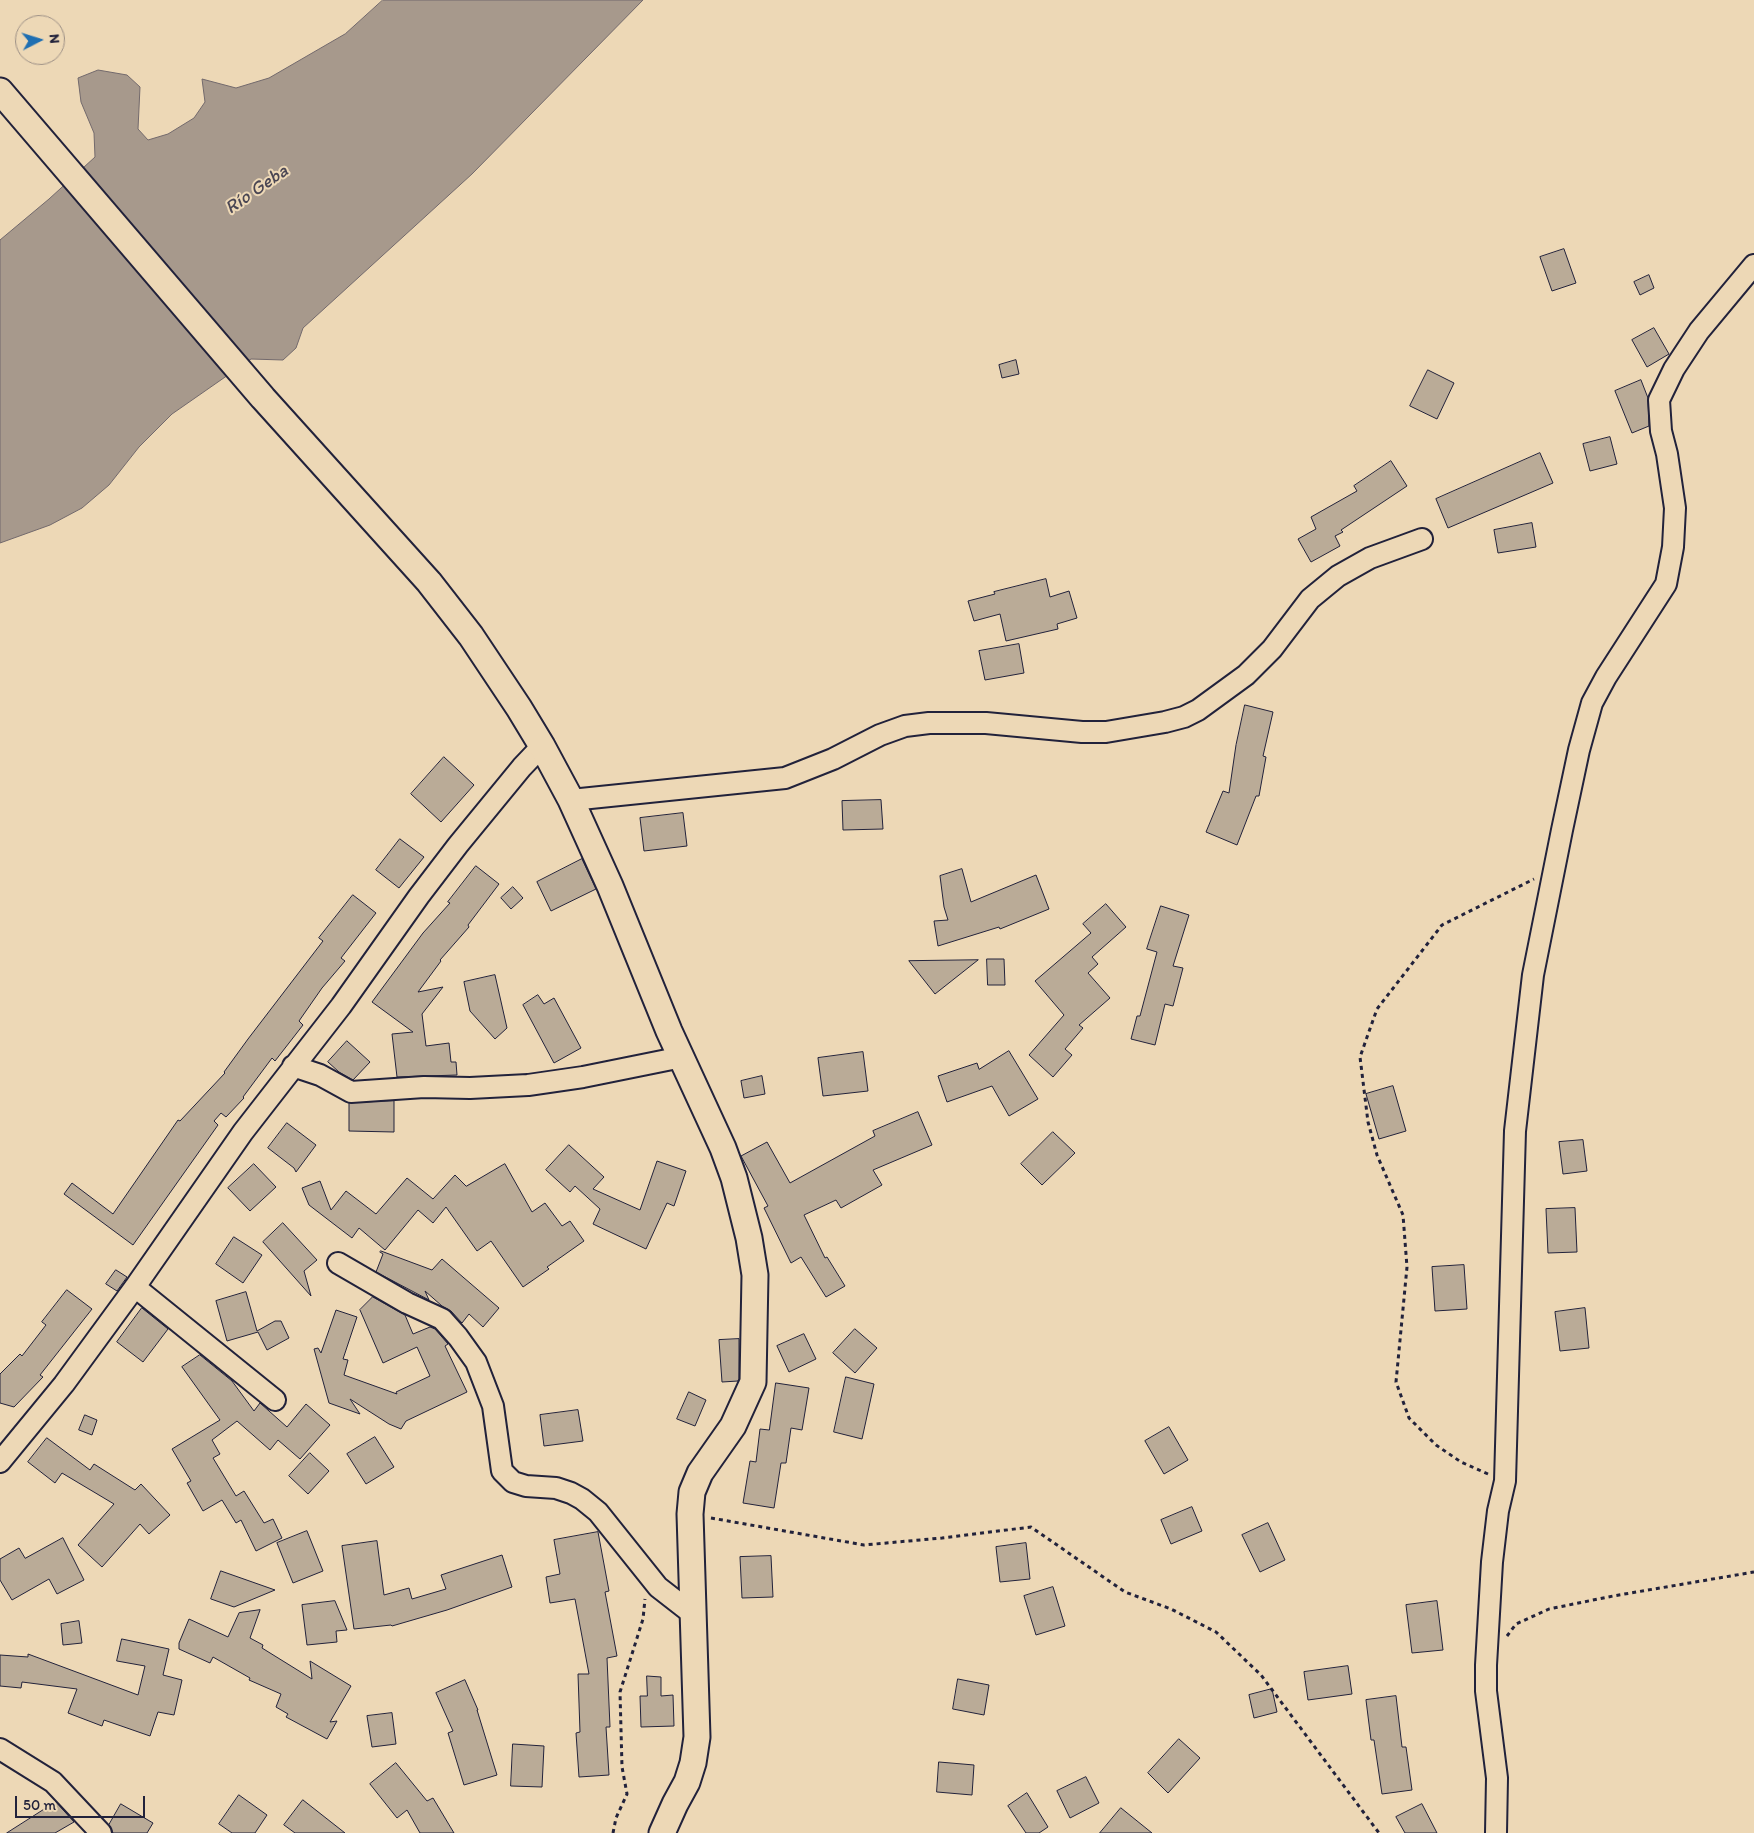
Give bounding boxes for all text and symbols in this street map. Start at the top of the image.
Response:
north arrow [15,15,65,65]
text: N [46,33,63,44]
water label: Río Geba [221,160,293,220]
scale bar [18,1786,148,1818]
text: 50 m [23,1796,56,1814]

